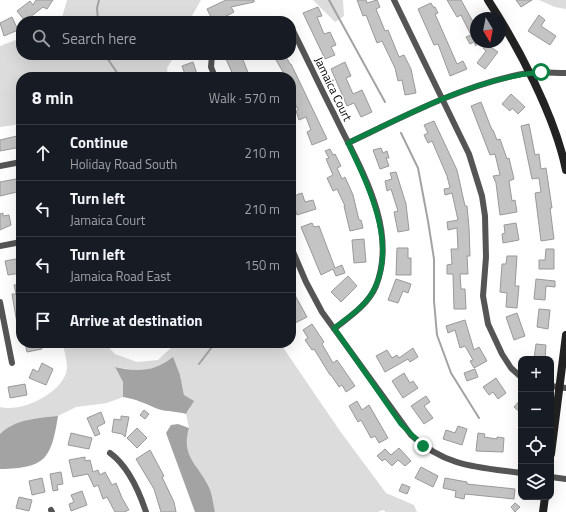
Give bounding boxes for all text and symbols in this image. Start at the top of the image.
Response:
north arrow [470,12,506,48]
search box [16,16,296,60]
icon: search [30,27,52,49]
text: Search here [62,27,136,50]
street label: Jamaica Court [310,53,358,125]
route start [532,63,550,81]
text: 8 min [32,85,73,111]
text: Walk · 570 m [209,88,280,108]
text: Continue [70,131,128,154]
icon: ahead [32,142,54,164]
text: 210 m [244,143,280,163]
text: Holiday Road South [70,154,177,174]
text: Turn left [70,187,125,210]
icon: left [32,198,54,220]
text: 210 m [244,199,280,219]
text: Jamaica Court [70,210,145,230]
text: Turn left [70,243,125,266]
icon: left [32,254,54,276]
text: 150 m [244,255,280,275]
text: Jamaica Road East [70,266,171,286]
text: Arrive at destination [70,309,203,332]
icon: arrive [32,310,54,332]
map controls [518,356,554,500]
button: + [518,356,554,392]
button: − [518,392,554,428]
button: locate [518,428,554,464]
route end [414,437,432,455]
button: layers [518,464,554,500]

